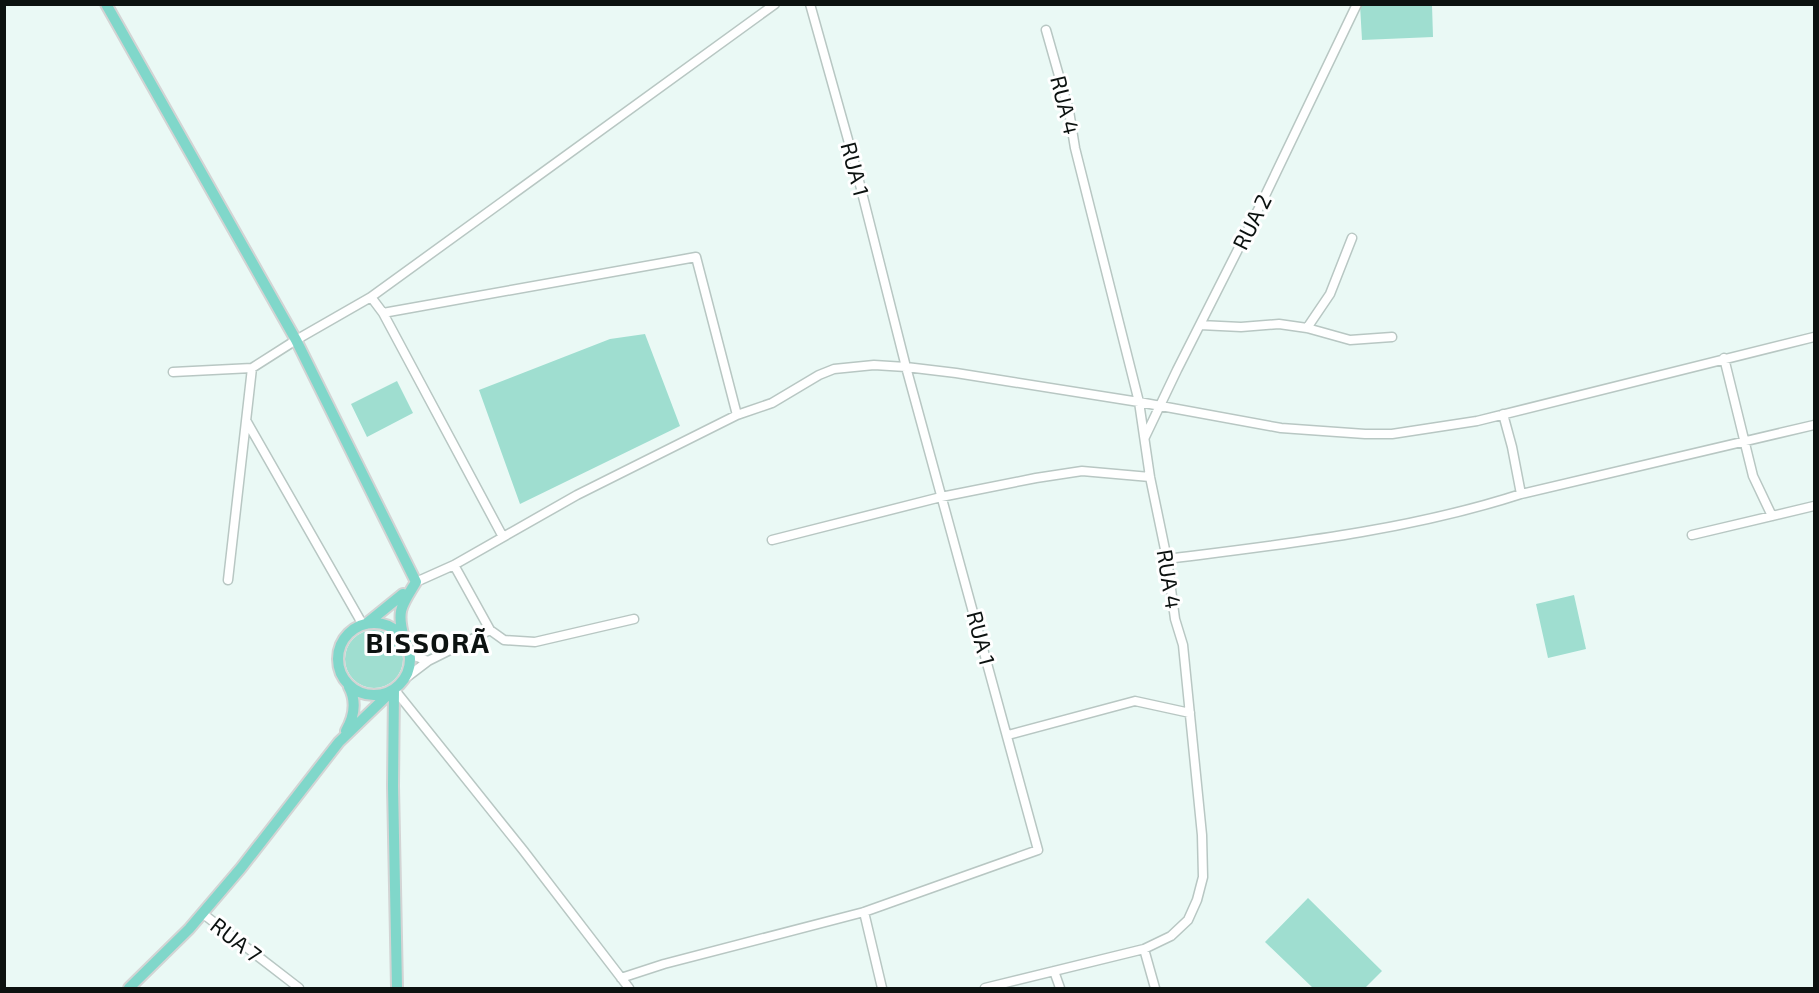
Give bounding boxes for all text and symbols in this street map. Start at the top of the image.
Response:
street label: RUA 4 [1046,73,1086,137]
street label: RUA 1 [836,139,876,199]
street label: RUA 2 [1226,190,1276,254]
street label: RUA 4 [1152,547,1188,610]
street label: RUA 1 [962,608,1002,668]
district label: BISSORÃ [365,625,491,659]
street label: RUA 7 [206,911,267,967]

